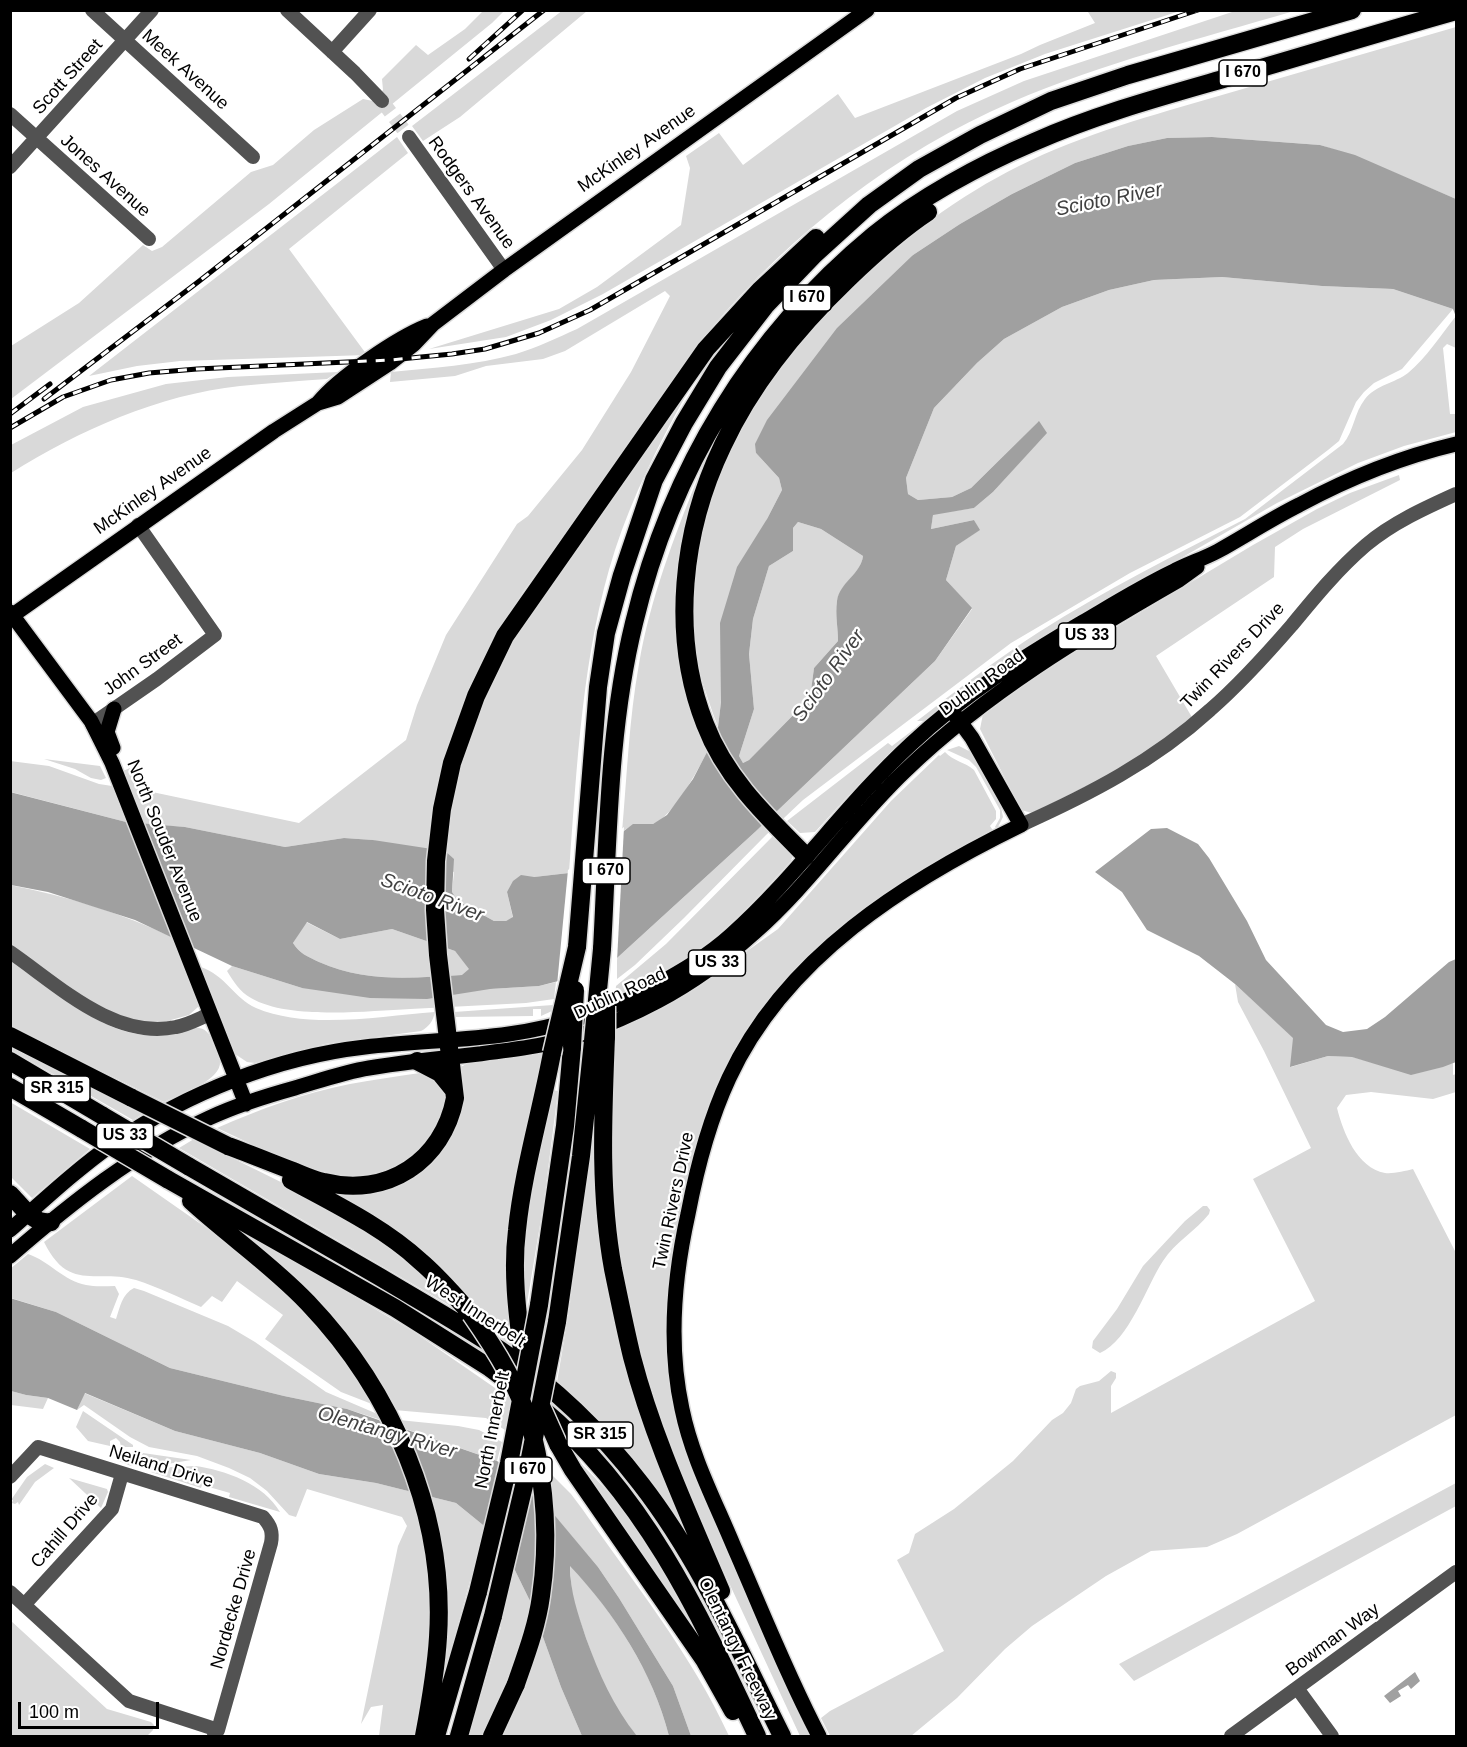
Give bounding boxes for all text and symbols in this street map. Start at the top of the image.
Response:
street label: Meek Avenue [137,25,233,115]
street label: Scott Street [29,35,107,119]
road number: I 670 [1219,60,1267,86]
street label: McKinley Avenue [574,100,700,198]
street label: Jones Avenue [56,130,154,222]
street label: Rodgers Avenue [423,133,519,253]
water label: Scioto River [1054,178,1164,222]
road number: I 670 [783,285,831,311]
street label: McKinley Avenue [90,442,216,540]
street label: Twin Rivers Drive [1177,598,1289,714]
road number: US 33 [1058,623,1116,649]
water label: Scioto River [788,625,870,727]
street label: John Street [99,629,187,701]
street label: Dublin Road [936,645,1028,721]
street label: North Souder Avenue [122,757,206,925]
road number: I 670 [582,858,630,884]
water label: Scioto River [377,868,487,928]
road number: US 33 [688,950,746,976]
street label: Dublin Road [571,963,669,1025]
road number: SR 315 [24,1076,90,1102]
road number: US 33 [96,1123,154,1149]
street label: Twin Rivers Drive [649,1130,699,1272]
street label: West Innerbelt [421,1271,529,1353]
street label: North Innerbelt [471,1370,515,1490]
water label: Olentangy River [315,1402,459,1464]
road number: SR 315 [567,1422,633,1448]
street label: Neiland Drive [106,1441,216,1493]
road number: I 670 [504,1457,552,1483]
street label: Cahill Drive [27,1489,103,1573]
street label: Nordecke Drive [207,1546,261,1672]
street label: Olentangy Freeway [693,1574,781,1724]
street label: Bowman Way [1282,1599,1384,1681]
scale bar [21,1690,162,1728]
text: 100 m [29,1702,79,1722]

